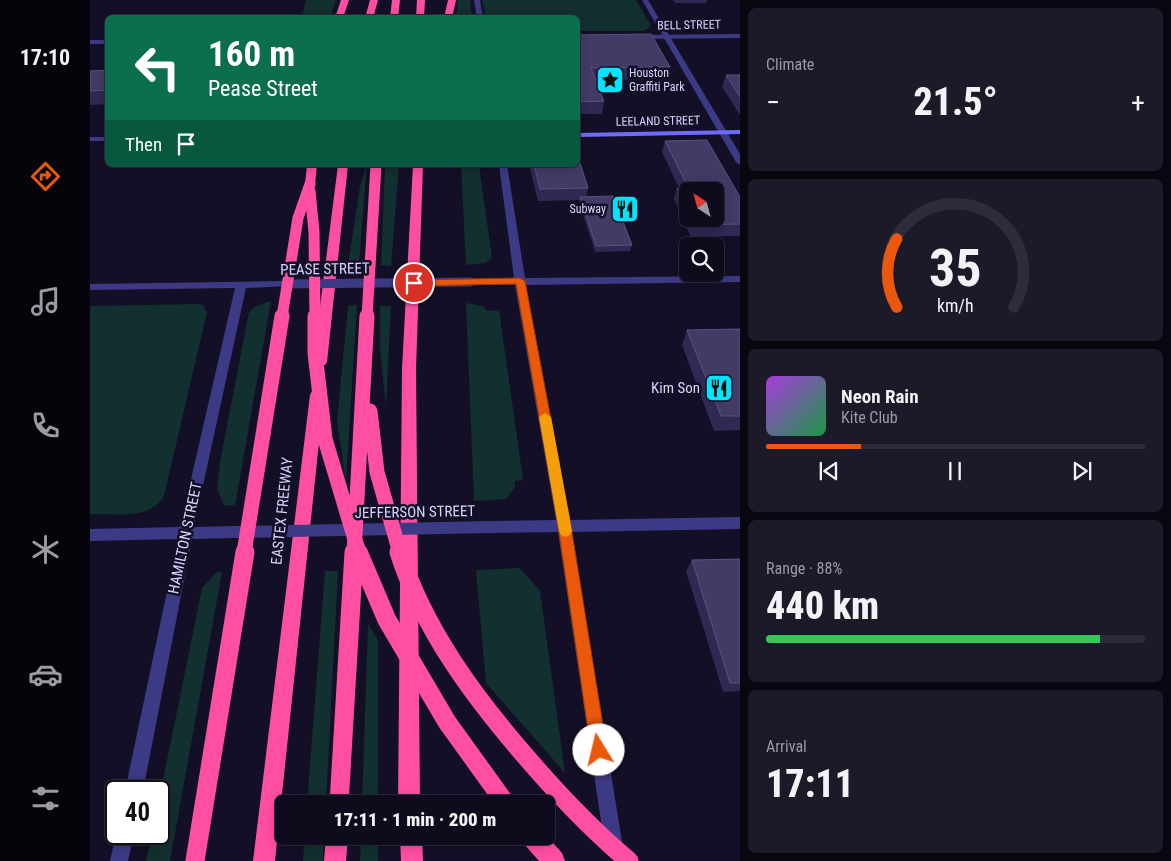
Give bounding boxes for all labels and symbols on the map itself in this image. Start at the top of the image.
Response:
street label: BELL STREET [657,17,721,33]
place icon: Houston Graffiti Park [595,65,625,95]
place label: Houston Graffiti Park [629,66,685,94]
street label: LEELAND STREET [616,113,700,129]
north arrow [679,182,724,228]
restaurant icon: Subway [610,194,640,224]
place label: Subway [570,202,606,216]
street label: PEASE STREET [280,259,370,279]
pin [393,262,435,304]
restaurant icon: Kim Son [704,373,734,403]
place label: Kim Son [651,379,700,397]
street label: EASTEX FREEWAY [267,456,297,566]
street label: HAMILTON STREET [164,480,206,596]
street label: JEFFERSON STREET [355,502,476,522]
position arrow [572,723,624,775]
speed limit sign: 40 [105,780,170,845]

